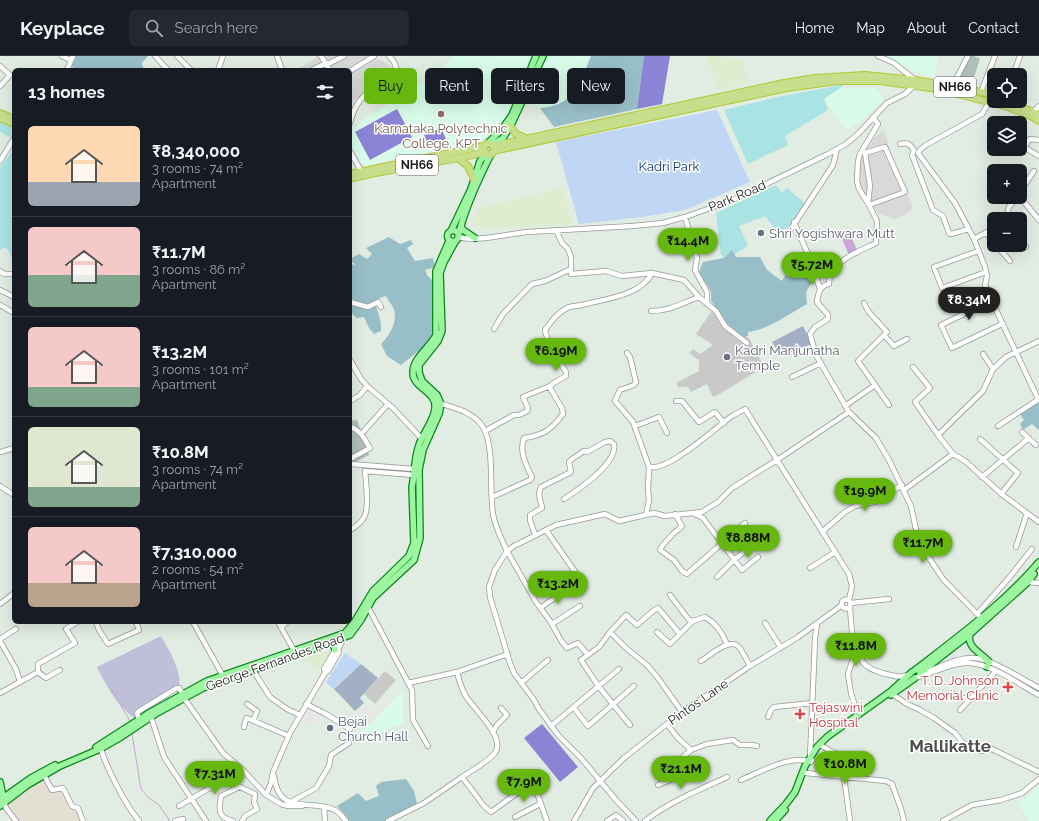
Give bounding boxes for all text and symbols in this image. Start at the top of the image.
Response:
search box [129,10,409,46]
text: Keyplace [20,17,105,39]
icon: search [143,17,165,39]
text: Search here [175,19,258,37]
text: Home [795,20,834,36]
text: Map [856,20,885,36]
text: About [907,20,946,36]
text: Contact [968,20,1019,36]
chip: Buy [364,68,417,104]
chip: Rent [425,68,483,104]
chip: Filters [491,68,559,104]
chip: New [567,68,625,104]
map controls [987,68,1027,252]
button: locate [987,68,1027,108]
road number: NH66 [934,77,976,97]
icon: filters [314,81,336,103]
text: 13 homes [28,82,105,102]
marker: Karnataka Polytechnic College, KPT [436,109,446,119]
button: layers [987,116,1027,156]
place label: Karnataka Polytechnic College, KPT [374,121,508,151]
text: ₹8,340,000 [152,141,240,161]
icon: home [60,142,108,190]
road number: NH66 [396,155,438,175]
park label: Kadri Park [639,159,700,174]
text: 3 rooms · 74 m² [152,161,243,176]
button: + [987,164,1027,204]
text: Apartment [152,176,216,191]
street label: Park Road [706,177,768,215]
button: − [987,212,1027,252]
place label: Shri Yogishwara Mutt [769,226,895,241]
pin: ₹14.4M [655,228,721,262]
marker: Shri Yogishwara Mutt [756,228,766,238]
text: ₹14.4M [667,233,709,248]
text: ₹11.7M [152,242,206,262]
icon: home [60,243,108,291]
pin: ₹5.72M [779,252,845,286]
text: ₹5.72M [791,257,833,272]
text: 3 rooms · 86 m² [152,262,245,277]
text: Apartment [152,277,216,292]
pin: ₹8.34M [936,287,1002,321]
text: ₹8.34M [947,292,991,307]
pin: ₹6.19M [523,338,589,372]
text: ₹13.2M [152,342,207,362]
icon: home [60,343,108,391]
text: ₹6.19M [534,343,578,358]
place label: Kadri Manjunatha Temple [735,343,840,373]
marker: Kadri Manjunatha Temple [722,352,732,362]
text: 3 rooms · 101 m² [152,362,249,377]
text: Apartment [152,377,216,392]
text: ₹10.8M [152,442,209,462]
icon: home [60,443,108,491]
text: 3 rooms · 74 m² [152,462,243,477]
text: Apartment [152,477,216,492]
pin: ₹19.9M [832,478,898,512]
text: ₹19.9M [844,483,886,498]
pin: ₹8.88M [715,525,781,559]
text: ₹8.88M [726,530,770,545]
pin: ₹11.7M [890,530,956,564]
text: ₹11.7M [902,535,944,550]
text: ₹7,310,000 [152,542,237,562]
icon: home [60,543,108,591]
text: 2 rooms · 54 m² [152,562,244,577]
pin: ₹13.2M [525,571,591,605]
text: ₹13.2M [537,576,579,591]
text: Apartment [152,577,216,592]
street label: George Fernandes Road [204,630,346,694]
pin: ₹11.8M [823,633,889,667]
text: ₹11.8M [835,638,877,653]
place label: T. D. Johnson Memorial Clinic [907,673,999,703]
street label: Pintos Lane [665,676,731,728]
marker: T. D. Johnson Memorial Clinic [1002,681,1014,693]
place label: Tejaswini Hospital [809,700,863,730]
marker: Tejaswini Hospital [794,708,806,720]
place label: Bejai Church Hall [338,714,409,744]
marker: Bejai Church Hall [325,723,335,733]
district label: Mallikatte [909,736,991,756]
pin: ₹10.8M [812,751,878,785]
pin: ₹21.1M [648,756,714,790]
text: ₹10.8M [823,756,867,771]
pin: ₹7.31M [182,761,248,795]
text: ₹21.1M [660,761,702,776]
text: ₹7.31M [194,766,236,781]
pin: ₹7.9M [496,769,552,803]
text: ₹7.9M [506,774,542,789]

